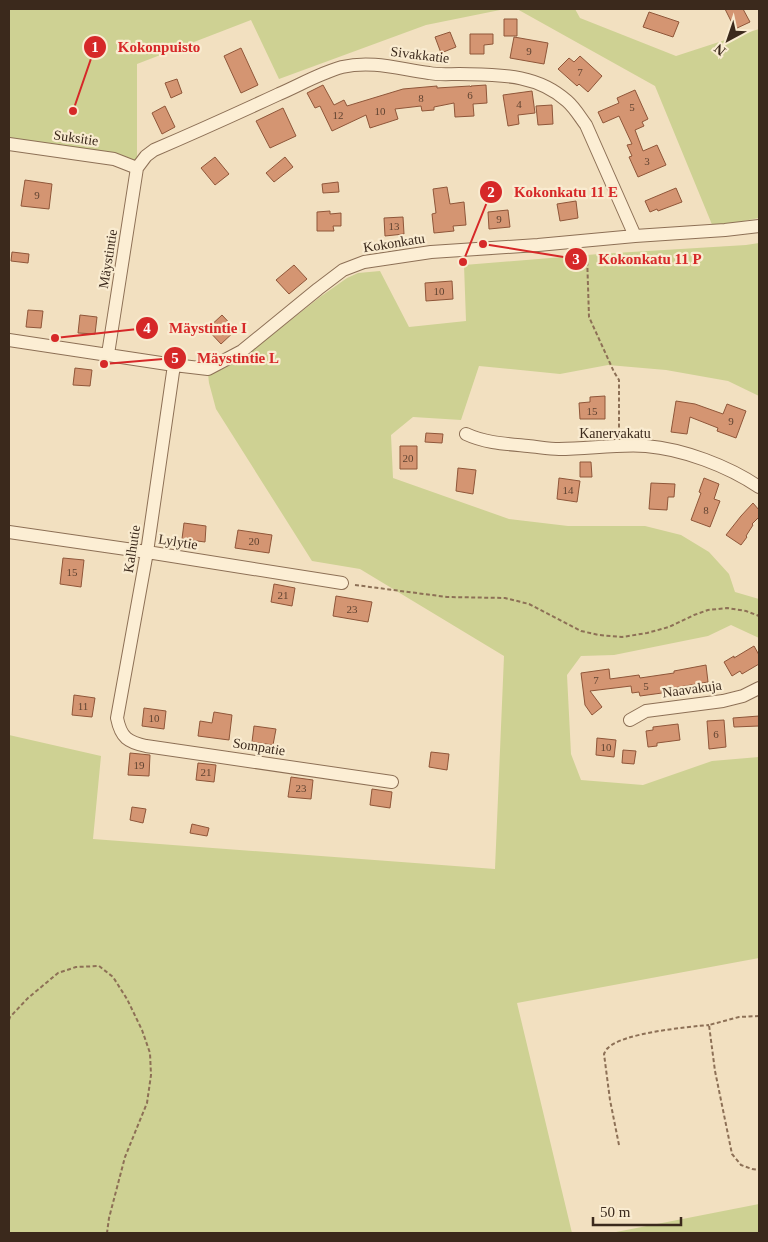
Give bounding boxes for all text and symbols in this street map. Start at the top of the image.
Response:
north arrow [703,15,753,65]
callout: Kokonpuisto [83,32,210,62]
text: 1 [91,39,99,55]
text: Kokonpuisto [118,39,200,55]
text: N [711,41,729,59]
street label: Sivakkatie [390,44,450,66]
house number: 9 [526,45,532,57]
house number: 7 [577,66,583,78]
house number: 6 [467,89,473,101]
house number: 8 [418,92,424,104]
house number: 4 [516,98,522,110]
house number: 5 [629,101,635,113]
house number: 10 [375,105,386,117]
house number: 12 [333,109,344,121]
street label: Suksitie [53,127,99,149]
house number: 3 [644,155,650,167]
callout: Kokonkatu 11 E [478,177,628,207]
text: 2 [487,184,495,200]
text: Kokonkatu 11 E [514,184,618,200]
house number: 9 [34,189,40,201]
house number: 9 [496,213,502,225]
house number: 13 [389,220,400,232]
street label: Mäystintie [96,228,120,290]
street label: Kokonkatu [362,231,426,255]
callout: Kokonkatu 11 P [563,244,712,274]
text: 3 [572,251,580,267]
text: Kokonkatu 11 P [598,251,702,267]
house number: 10 [434,285,445,297]
callout: Mäystintie I [134,313,257,343]
text: 4 [143,320,151,336]
text: Mäystintie I [169,320,247,336]
callout: Mäystintie L [162,343,289,373]
text: 5 [171,350,179,366]
text: Mäystintie L [197,350,279,366]
house number: 15 [587,405,598,417]
house number: 9 [728,415,734,427]
street label: Kanervakatu [579,426,651,441]
house number: 20 [403,452,414,464]
house number: 14 [563,484,574,496]
house number: 8 [703,504,709,516]
street label: Kalhutie [121,524,143,574]
street label: Lylytie [157,531,199,553]
house number: 20 [249,535,260,547]
house number: 15 [67,566,78,578]
house number: 21 [278,589,289,601]
house number: 23 [347,603,358,615]
house number: 7 [593,674,599,686]
street label: Naavakuja [661,677,723,701]
house number: 5 [643,680,649,692]
house number: 11 [78,700,88,712]
house number: 10 [149,712,160,724]
house number: 6 [713,728,719,740]
street label: Sompatie [232,735,286,759]
house number: 10 [601,741,612,753]
house number: 19 [134,759,145,771]
house number: 21 [201,766,212,778]
house number: 23 [296,782,307,794]
scale bar [593,1194,680,1226]
text: 50 m [600,1204,631,1220]

